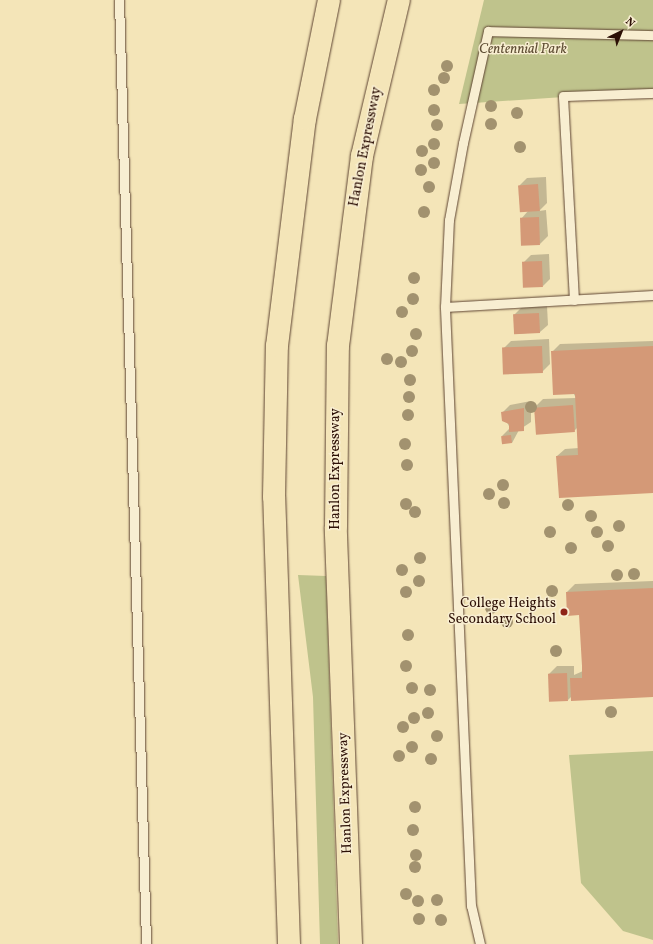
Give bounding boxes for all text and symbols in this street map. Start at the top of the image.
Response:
north arrow [601,12,641,52]
text: N [621,15,638,31]
park label: Centennial Park [479,42,567,58]
street label: Hanlon Expressway [346,86,386,208]
street label: Hanlon Expressway [328,408,344,530]
place label: College Heights Secondary School [448,596,556,628]
marker: College Heights Secondary School [559,607,569,617]
street label: Hanlon Expressway [335,732,357,854]

